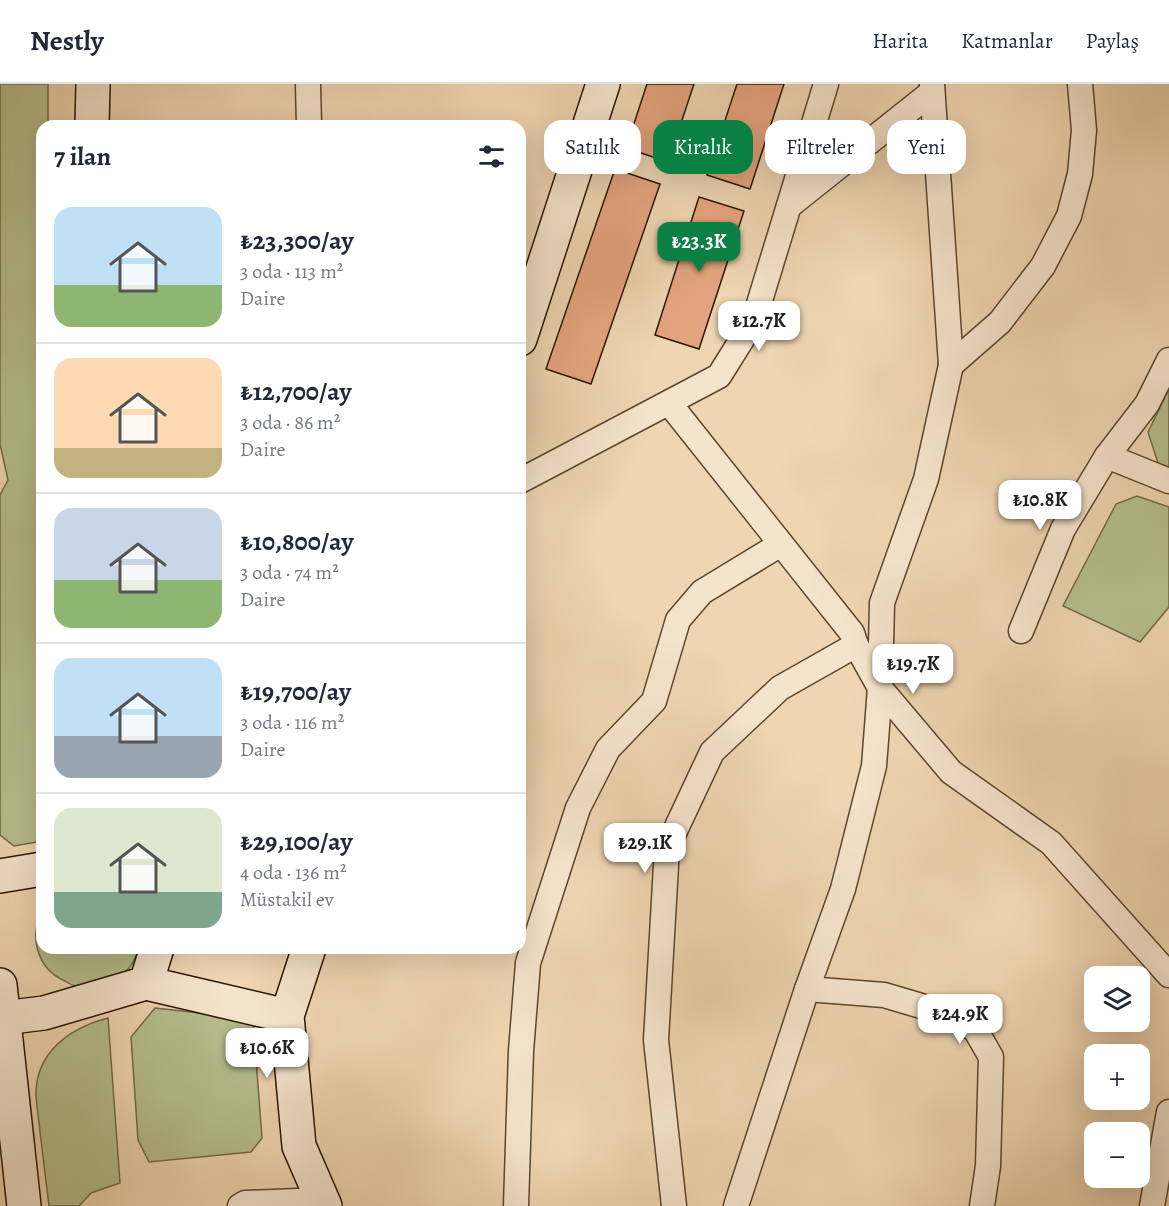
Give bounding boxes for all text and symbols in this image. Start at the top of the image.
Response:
text: Nestly [30,22,104,60]
text: Harita [872,27,928,55]
text: Katmanlar [961,27,1053,55]
text: Paylaş [1086,27,1139,55]
chip: Satılık [544,120,641,174]
chip: Kiralık [653,120,753,174]
chip: Filtreler [765,120,875,174]
chip: Yeni [887,120,966,174]
text: 7 ilan [54,139,111,174]
icon: filters [475,140,508,173]
pin: ₺23.3K [650,222,748,273]
text: ₺23,300/ay [240,223,354,258]
text: ₺23.3K [671,228,727,255]
icon: home [102,231,174,303]
text: 3 oda · 113 m² [240,258,343,285]
text: Daire [240,285,285,312]
pin: ₺12.7K [710,301,808,352]
text: ₺12.7K [732,307,786,334]
text: ₺12,700/ay [240,374,352,409]
icon: home [102,382,174,454]
text: 3 oda · 86 m² [240,409,340,436]
text: Daire [240,436,285,463]
pin: ₺10.8K [991,480,1089,531]
text: ₺10.8K [1012,486,1068,513]
text: ₺10,800/ay [240,524,354,559]
icon: home [102,532,174,604]
text: 3 oda · 74 m² [240,559,339,586]
text: Daire [240,586,285,613]
pin: ₺19.7K [864,644,962,695]
text: ₺19.7K [886,650,940,677]
text: ₺19,700/ay [240,674,351,709]
icon: home [102,682,174,754]
text: 3 oda · 116 m² [240,709,344,736]
text: Daire [240,736,285,763]
pin: ₺29.1K [596,823,694,874]
text: ₺29,100/ay [240,824,353,859]
text: ₺29.1K [618,829,672,856]
icon: home [102,832,174,904]
text: 4 oda · 136 m² [240,859,347,886]
text: Müstakil ev [240,886,334,913]
map controls [1084,966,1150,1188]
button: layers [1084,966,1150,1032]
pin: ₺24.9K [911,994,1009,1045]
text: ₺24.9K [932,1000,988,1027]
pin: ₺10.6K [218,1028,316,1079]
text: ₺10.6K [240,1034,294,1061]
button: + [1084,1044,1150,1110]
button: − [1084,1122,1150,1188]

